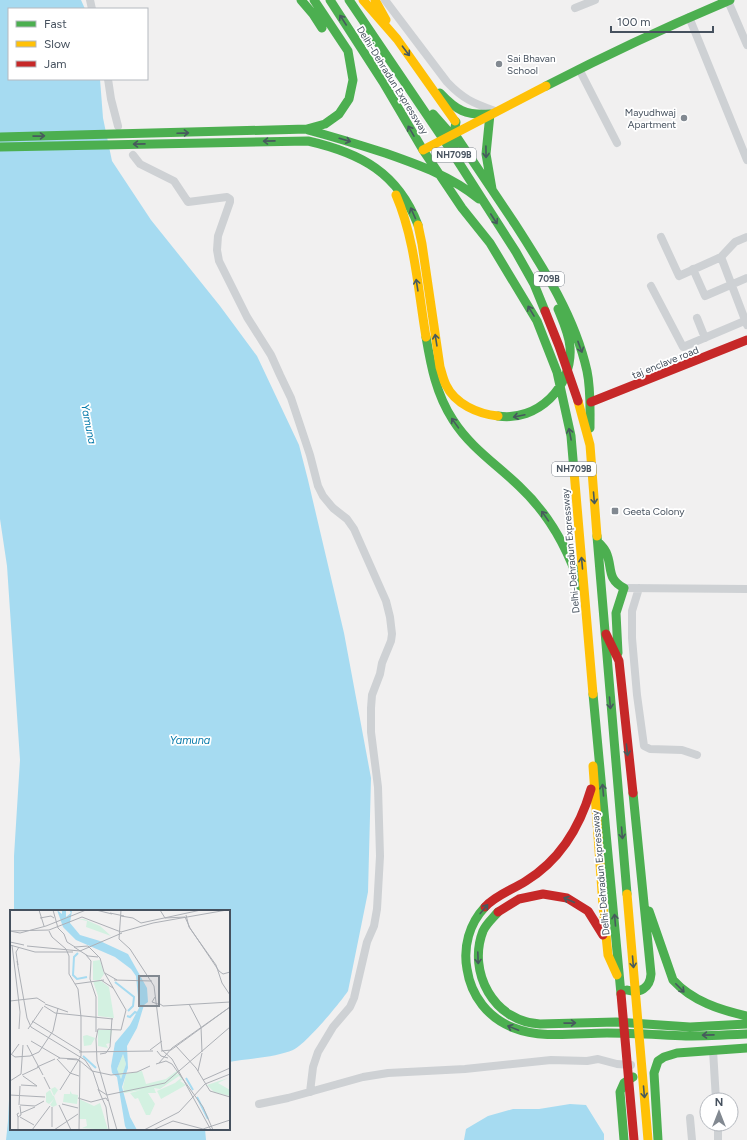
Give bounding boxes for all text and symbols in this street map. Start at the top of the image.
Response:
legend [8,8,148,80]
scale bar [611,8,713,34]
one-way arrow [339,15,347,26]
text: 100 m [617,15,651,29]
text: Fast [44,17,67,31]
street label: Delhi-Dehradun Expressway [354,24,432,137]
text: Slow [44,37,71,51]
one-way arrow [402,46,410,57]
place label: Sai Bhavan School [507,52,556,77]
text: Jam [44,57,67,71]
marker: Sai Bhavan School [494,59,504,69]
place label: Mayudhwaj Apartment [625,106,676,131]
marker: Mayudhwaj Apartment [679,113,689,123]
one-way arrow [407,125,415,137]
one-way arrow [176,130,189,137]
one-way arrow [32,132,45,140]
one-way arrow [263,137,276,145]
one-way arrow [338,137,351,144]
one-way arrow [133,140,146,148]
one-way arrow [483,145,490,158]
road number: NH709B [432,148,476,162]
one-way arrow [409,207,416,219]
one-way arrow [491,213,499,225]
road number: 709B [534,272,564,286]
one-way arrow [413,279,421,292]
one-way arrow [526,305,534,317]
one-way arrow [432,334,440,347]
one-way arrow [576,341,584,353]
street label: taj enclave road [630,343,701,382]
water label: Yamuna [78,403,99,446]
one-way arrow [513,412,526,420]
one-way arrow [451,417,459,428]
one-way arrow [566,428,574,441]
road number: NH709B [552,462,596,476]
street label: Delhi-Dehradun Expressway [559,487,582,614]
one-way arrow [591,491,598,504]
place label: Geeta Colony [623,505,685,518]
marker: Geeta Colony [610,506,620,516]
one-way arrow [541,511,549,522]
one-way arrow [578,557,586,570]
one-way arrow [607,696,614,709]
water label: Yamuna [170,734,211,747]
one-way arrow [624,743,631,756]
one-way arrow [600,784,607,797]
street label: Delhi-Dehradun Expressway [589,809,612,936]
one-way arrow [618,826,625,839]
one-way arrow [564,896,576,903]
one-way arrow [479,904,488,914]
inset map [10,910,230,1130]
one-way arrow [611,914,619,927]
one-way arrow [474,951,482,964]
one-way arrow [629,955,637,968]
one-way arrow [675,983,685,993]
one-way arrow [563,1019,576,1027]
one-way arrow [508,1024,520,1031]
one-way arrow [702,1031,715,1039]
one-way arrow [640,1085,648,1098]
north arrow [699,1092,739,1132]
text: N [715,1096,723,1109]

